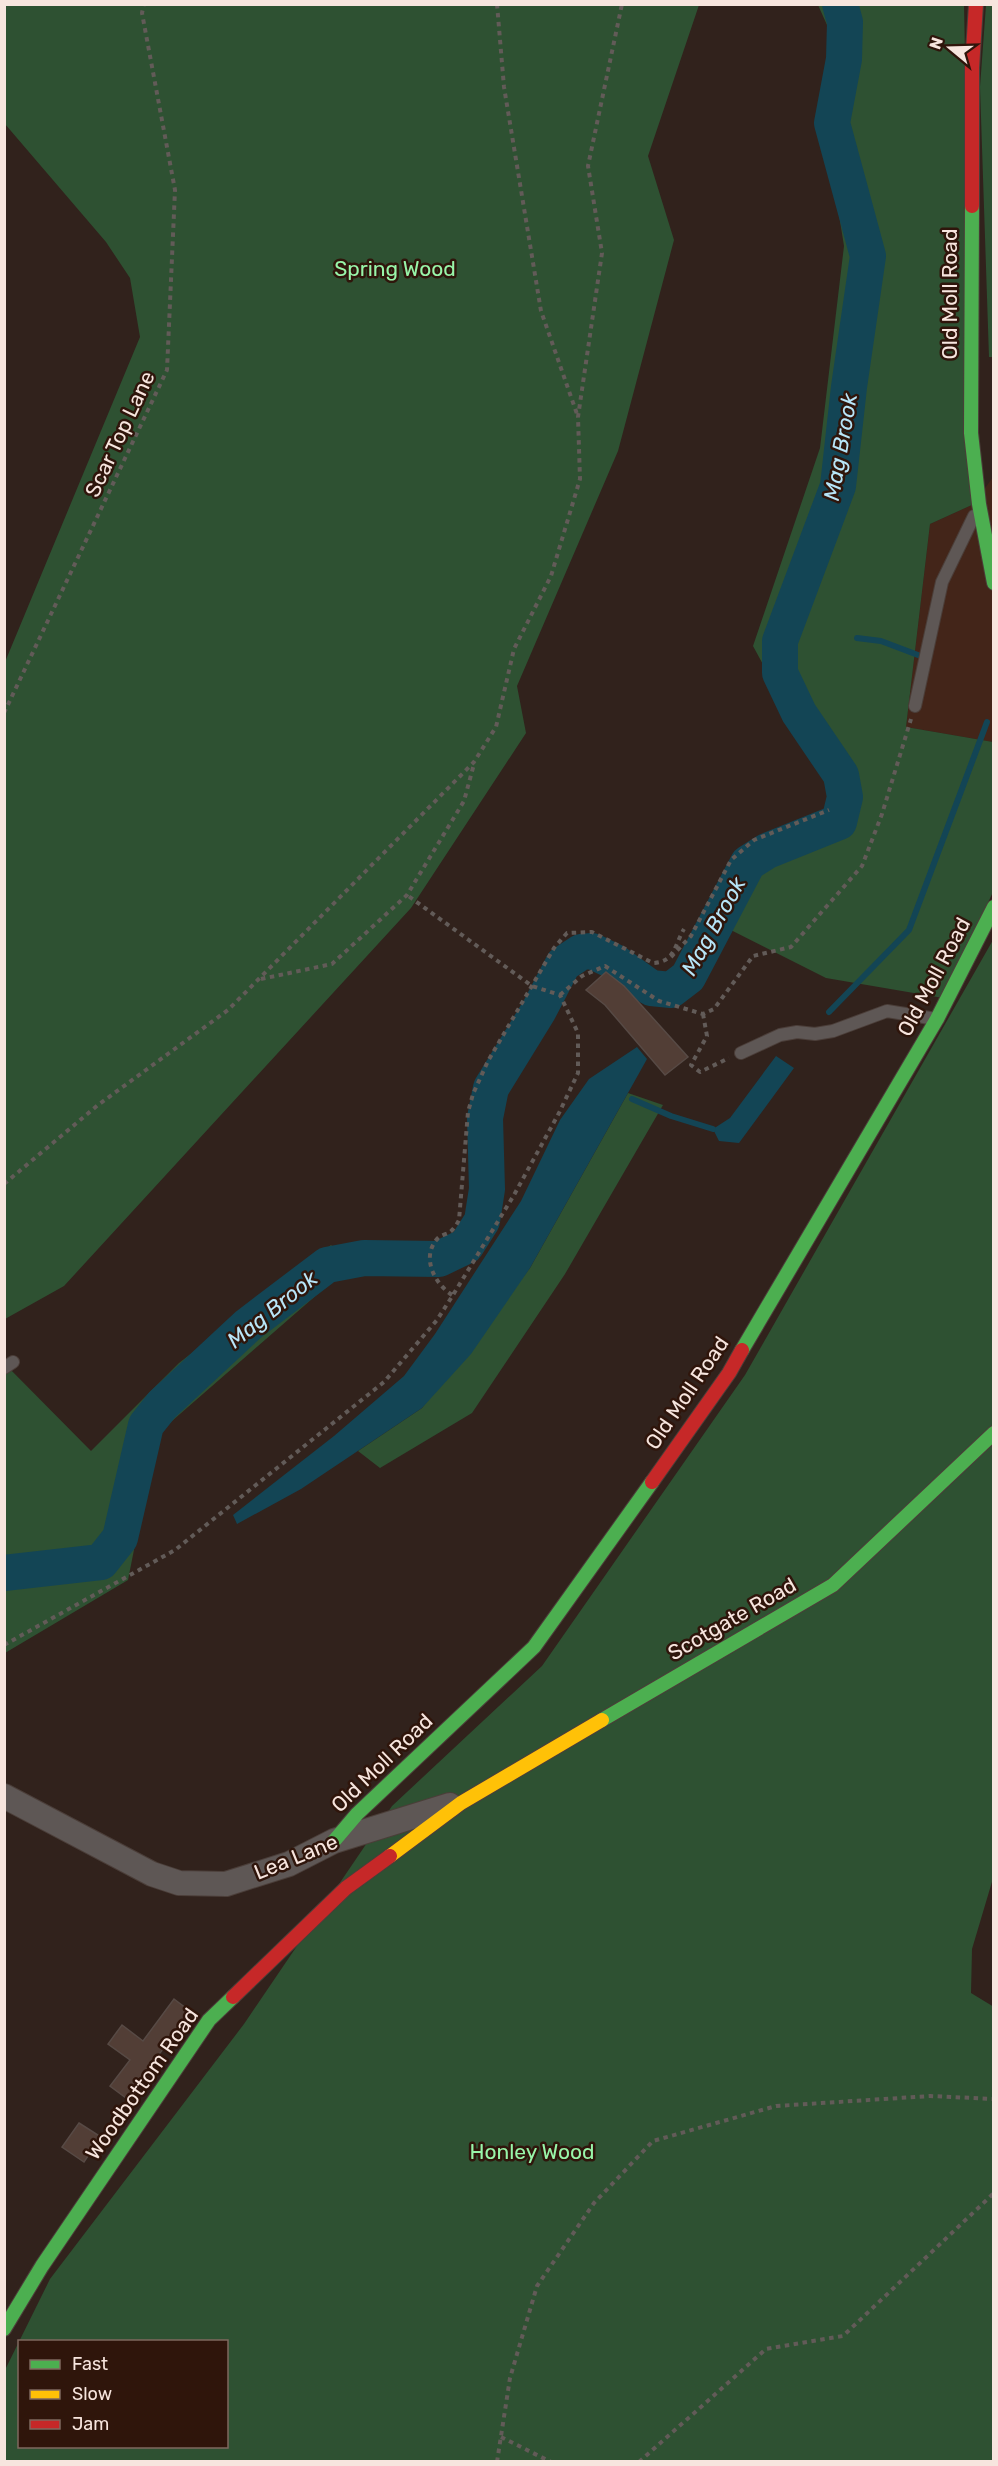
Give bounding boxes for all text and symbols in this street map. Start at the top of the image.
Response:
north arrow [920,18,980,78]
text: N [925,35,947,52]
street label: Old Moll Road [937,229,962,359]
park label: Spring Wood [334,256,456,281]
street label: Scar Top Lane [79,367,160,501]
water label: Mag Brook [818,391,863,503]
water label: Mag Brook [675,872,752,980]
street label: Old Moll Road [892,913,975,1040]
water label: Mag Brook [222,1264,323,1354]
street label: Old Moll Road [640,1332,734,1454]
street label: Scotgate Road [663,1572,800,1665]
street label: Old Moll Road [326,1708,437,1817]
street label: Lea Lane [250,1828,341,1885]
street label: Woodbottom Road [80,2003,203,2164]
park label: Honley Wood [469,2139,595,2164]
legend [18,2340,228,2448]
text: Fast [72,2353,108,2375]
text: Slow [72,2383,112,2405]
text: Jam [72,2413,109,2435]

